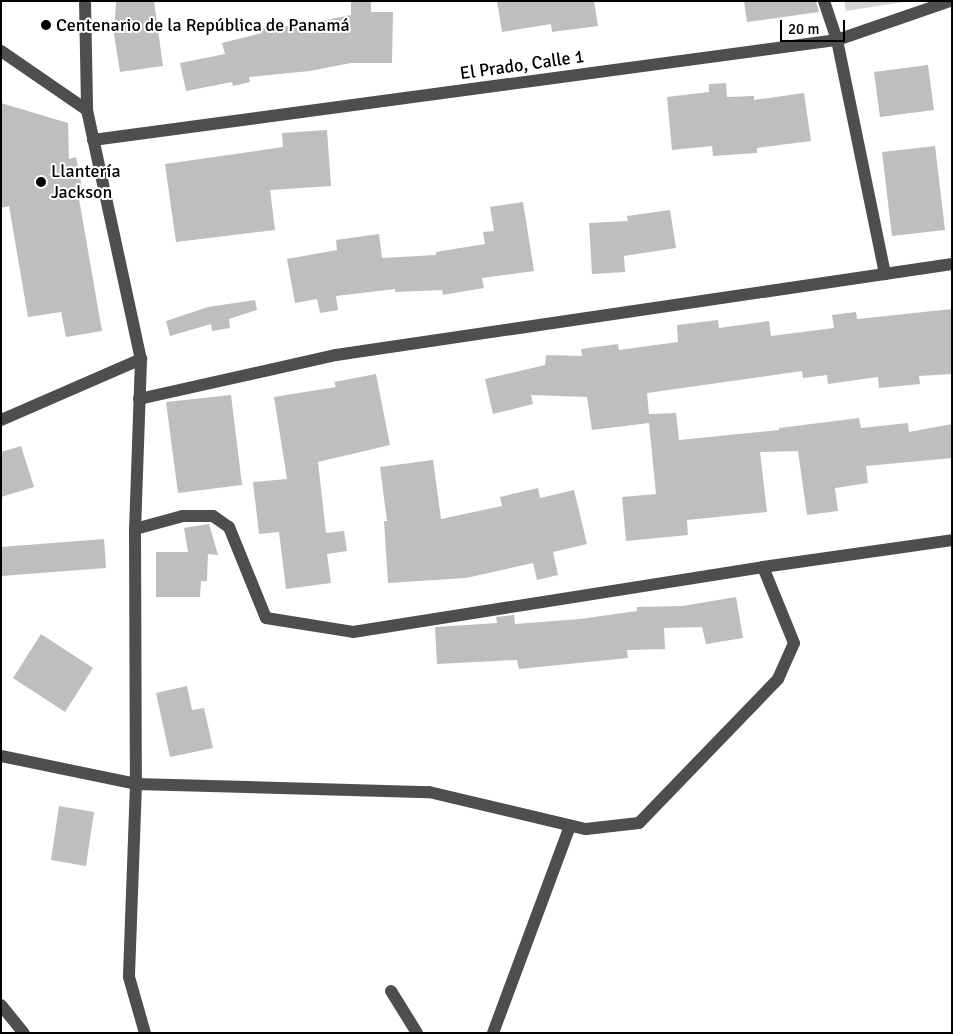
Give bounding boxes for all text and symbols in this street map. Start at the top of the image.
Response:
scale bar [783,10,848,42]
place label: Centenario de la República de Panamá [56,14,350,36]
marker: Centenario de la República de Panamá [40,19,52,31]
text: 20 m [788,20,819,38]
street label: El Prado, Calle 1 [459,46,585,84]
place label: Llantería Jackson [51,161,121,203]
marker: Llantería Jackson [35,176,47,188]

